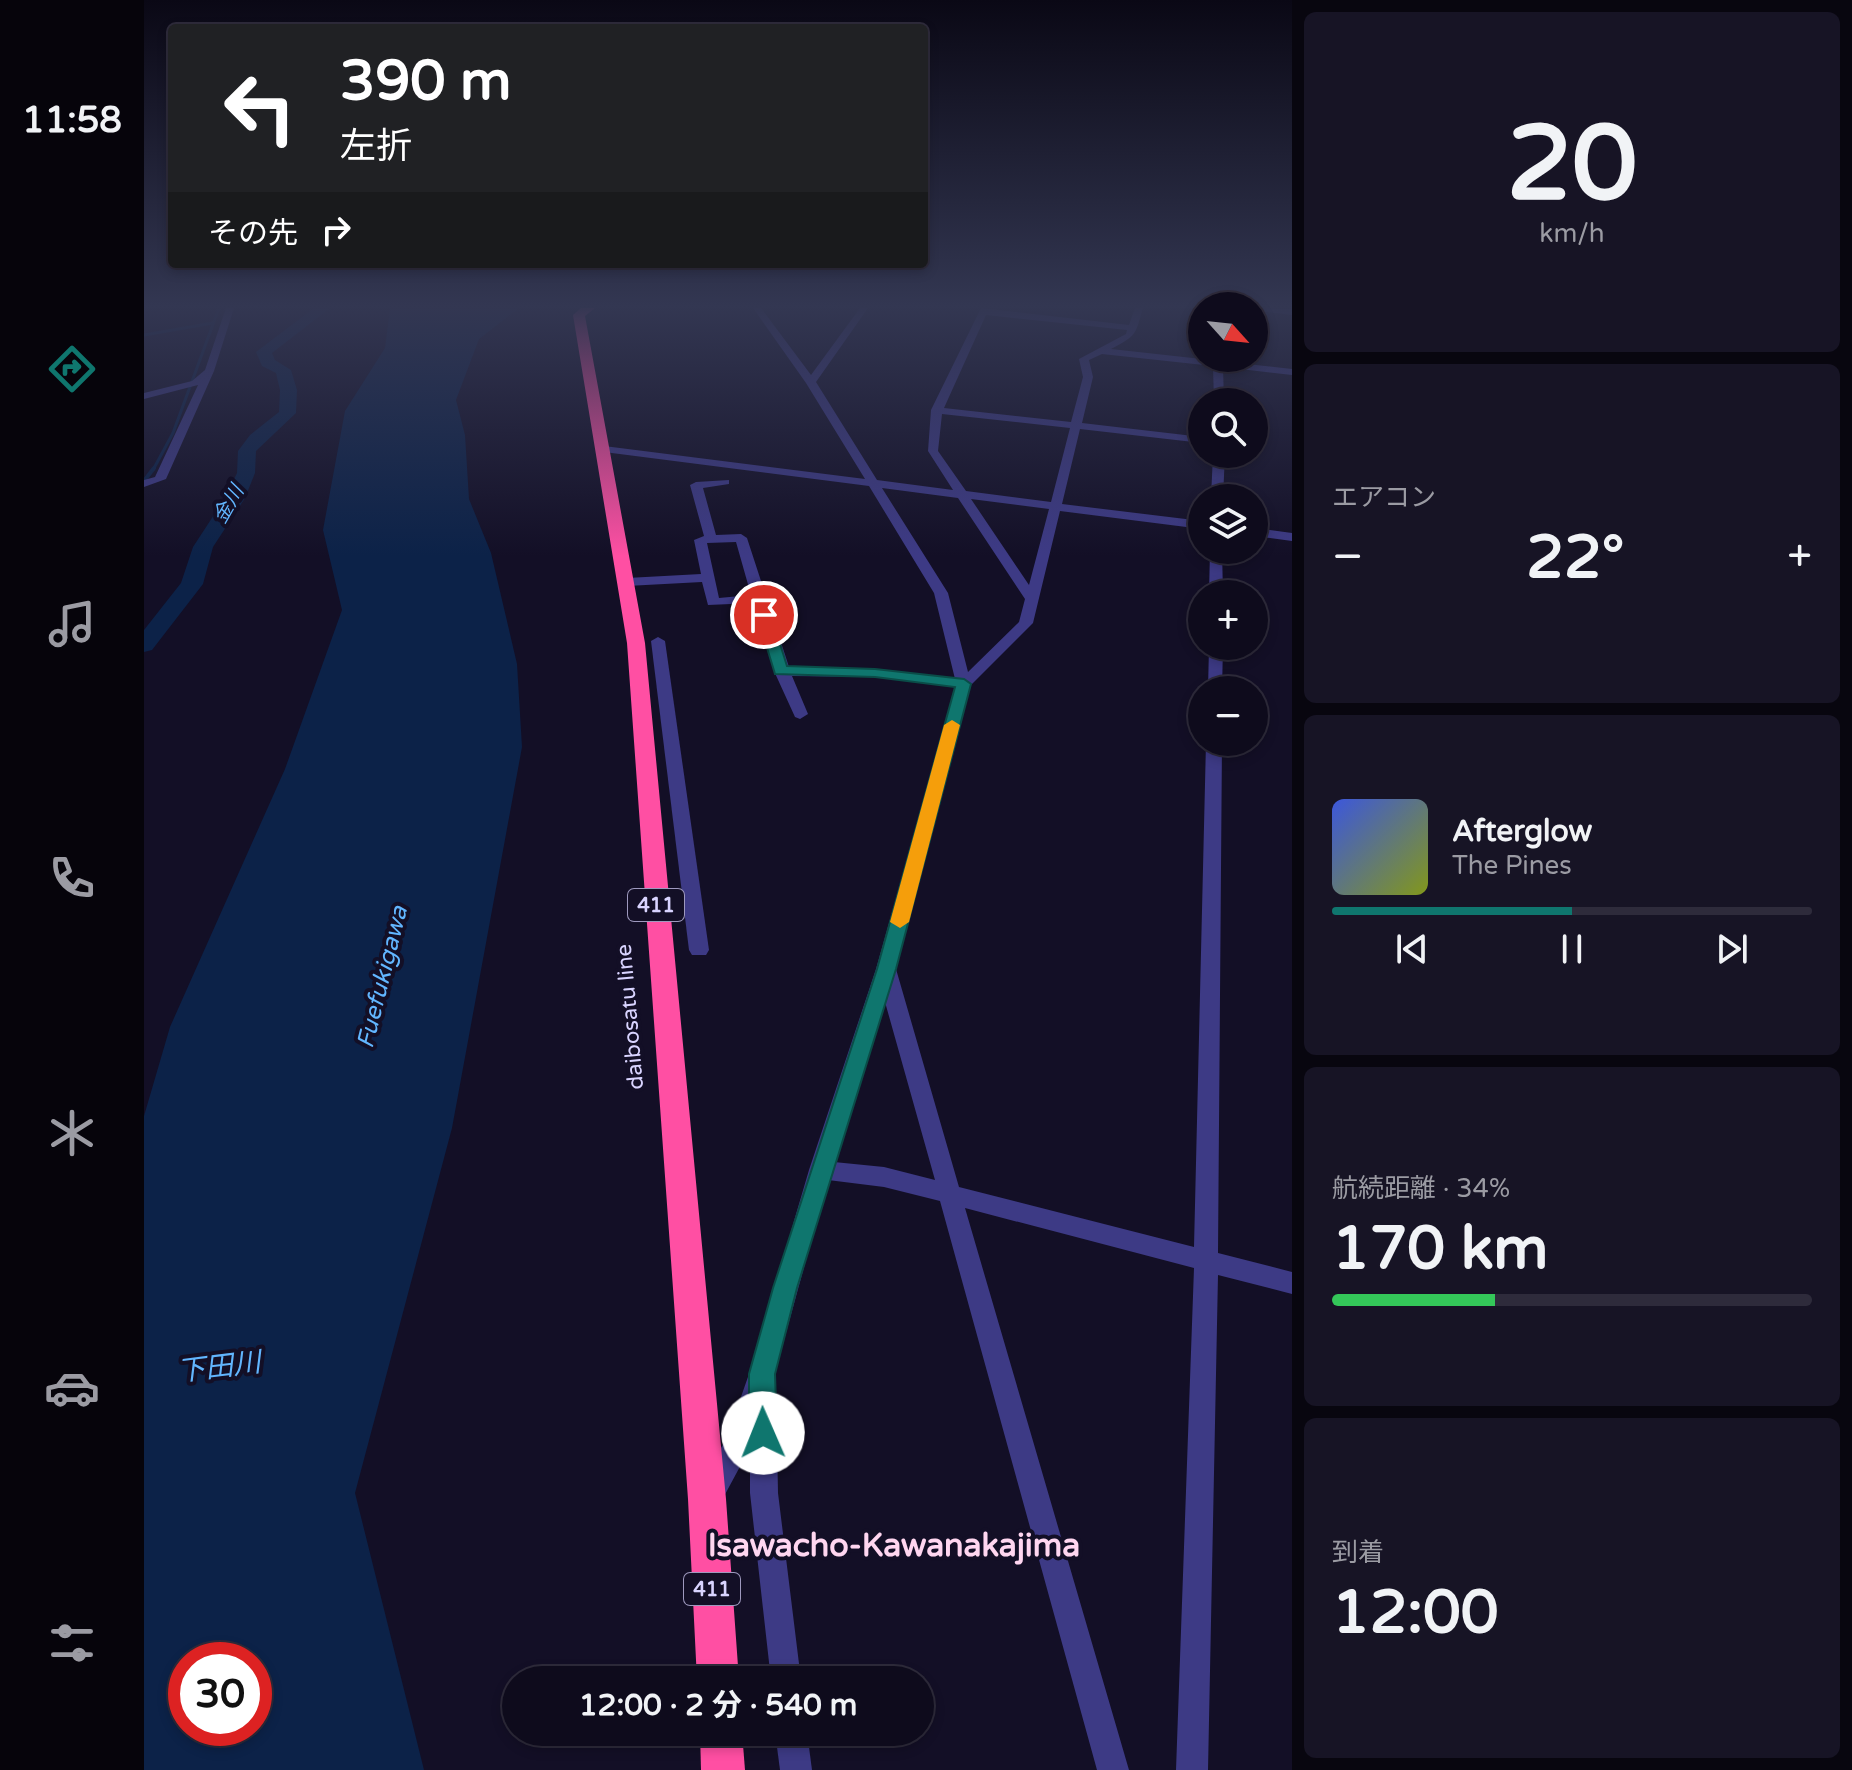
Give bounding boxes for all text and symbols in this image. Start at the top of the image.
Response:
text: 390 m [340,48,511,115]
icon: left [208,56,312,160]
text: 11:58 [22,99,122,142]
text: 20 [1507,103,1637,228]
text: 左折 [340,125,412,168]
icon: right [314,208,358,252]
text: その先 [208,215,298,252]
text: km/h [1539,218,1605,249]
north arrow [1188,292,1268,372]
map controls [1188,292,1268,756]
icon: directions [44,341,100,397]
button: search [1188,388,1268,468]
water label: 金川 [208,479,250,528]
text: エアコン [1332,482,1436,513]
button: layers [1188,484,1268,564]
text: 22° [1526,522,1624,594]
text: − [1332,531,1363,584]
text: + [1787,531,1812,584]
button: + [1188,580,1268,660]
pin [730,581,798,649]
icon: arrive [742,593,786,637]
icon: music [44,596,100,652]
button: − [1188,676,1268,756]
text: Afterglow [1452,813,1592,850]
icon: phone [44,850,100,906]
text: The Pines [1452,850,1572,881]
road number: 411 [628,889,684,921]
water label: Fuefukigawa [351,902,414,1051]
icon: previous [1390,927,1434,971]
icon: pause [1550,927,1594,971]
icon: next [1710,927,1754,971]
street label: daibosatu line [611,943,649,1091]
icon: climate [44,1105,100,1161]
text: 航続距離 · 34% [1332,1173,1510,1204]
text: 170 km [1332,1213,1548,1285]
water label: 下田川 [175,1345,266,1389]
icon: car [44,1360,100,1416]
position arrow [721,1391,805,1475]
district label: Isawacho-Kawanakajima [708,1527,1080,1565]
text: 到着 [1332,1537,1384,1568]
road number: 411 [684,1573,740,1605]
text: 12:00 [1332,1577,1498,1649]
icon: filters [44,1615,100,1671]
speed limit sign: 30 [168,1642,272,1746]
text: 12:00 · 2 分 · 540 m [579,1687,857,1724]

